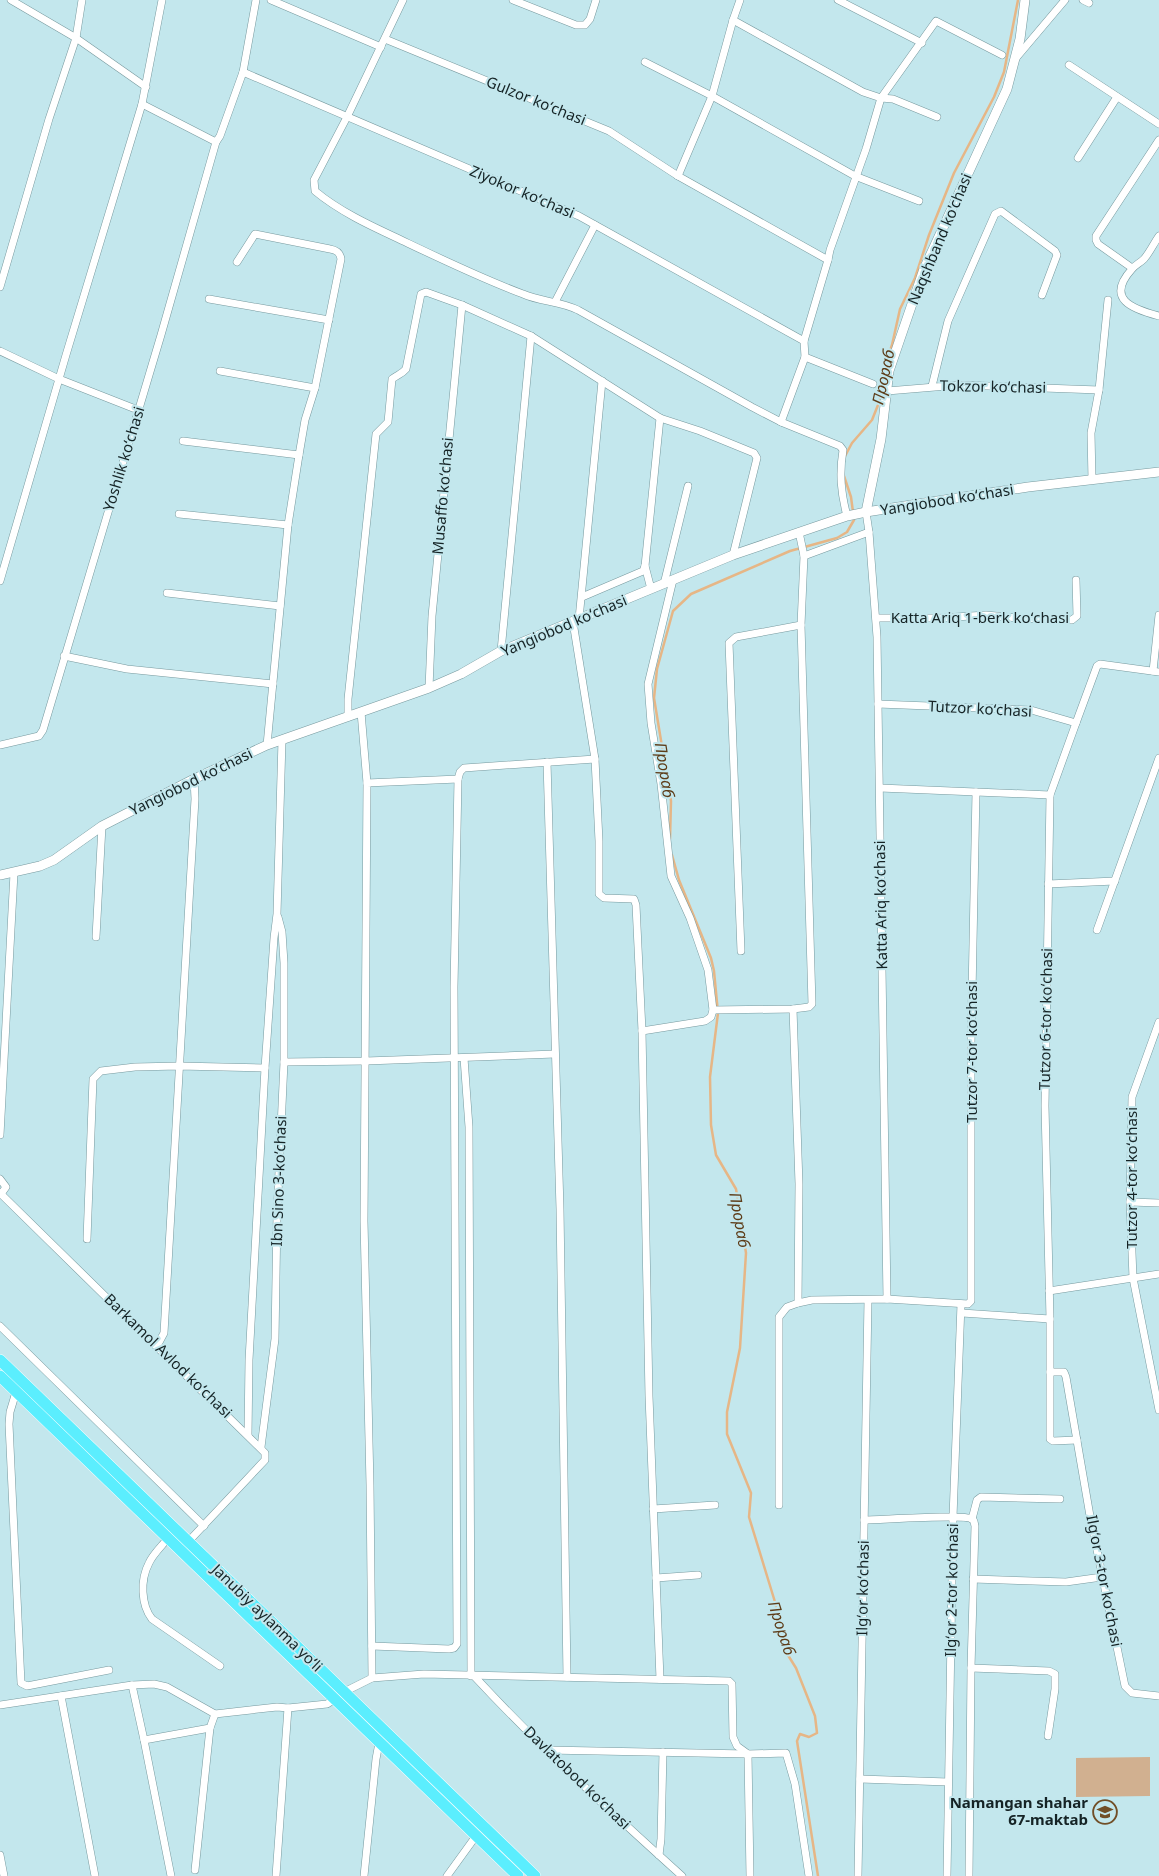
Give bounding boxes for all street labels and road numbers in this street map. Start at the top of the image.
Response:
street label: Gulzor koʻchasi [484,71,589,129]
street label: Ziyokor koʻchasi [467,160,578,222]
street label: Naqshband ko'chasi [902,170,976,307]
street label: Tokzor koʻchasi [940,375,1046,397]
street label: Yoshlik koʻchasi [98,404,148,514]
street label: Musaffo koʻchasi [427,437,457,555]
street label: Yangiobod koʻchasi [879,479,1015,519]
street label: Yangiobod koʻchasi [498,590,629,661]
street label: Katta Ariq 1-berk koʻchasi [891,607,1069,627]
street label: Tutzor koʻchasi [928,695,1033,721]
street label: Yangiobod koʻchasi [126,743,255,820]
street label: Katta Ariq koʻchasi [869,840,891,970]
street label: Tutzor 6-tor koʻchasi [1034,948,1056,1090]
street label: Tutzor 7-tor koʻchasi [961,981,981,1123]
street label: Tutzor 4-tor koʻchasi [1121,1107,1141,1249]
street label: Ibn Sino 3-koʼchasi [266,1115,290,1247]
street label: Barkamol Avlod koʻchasi [100,1289,237,1422]
street label: Ilgʻor 3-tor koʻchasi [1082,1513,1128,1648]
street label: Ilgʻor 2-tor koʻchasi [940,1523,962,1657]
street label: Ilgʻor koʻchasi [851,1540,873,1636]
street label: Janubiy aylanma yoʻli [207,1558,327,1675]
street label: Davlatobod koʻchasi [520,1721,635,1833]

